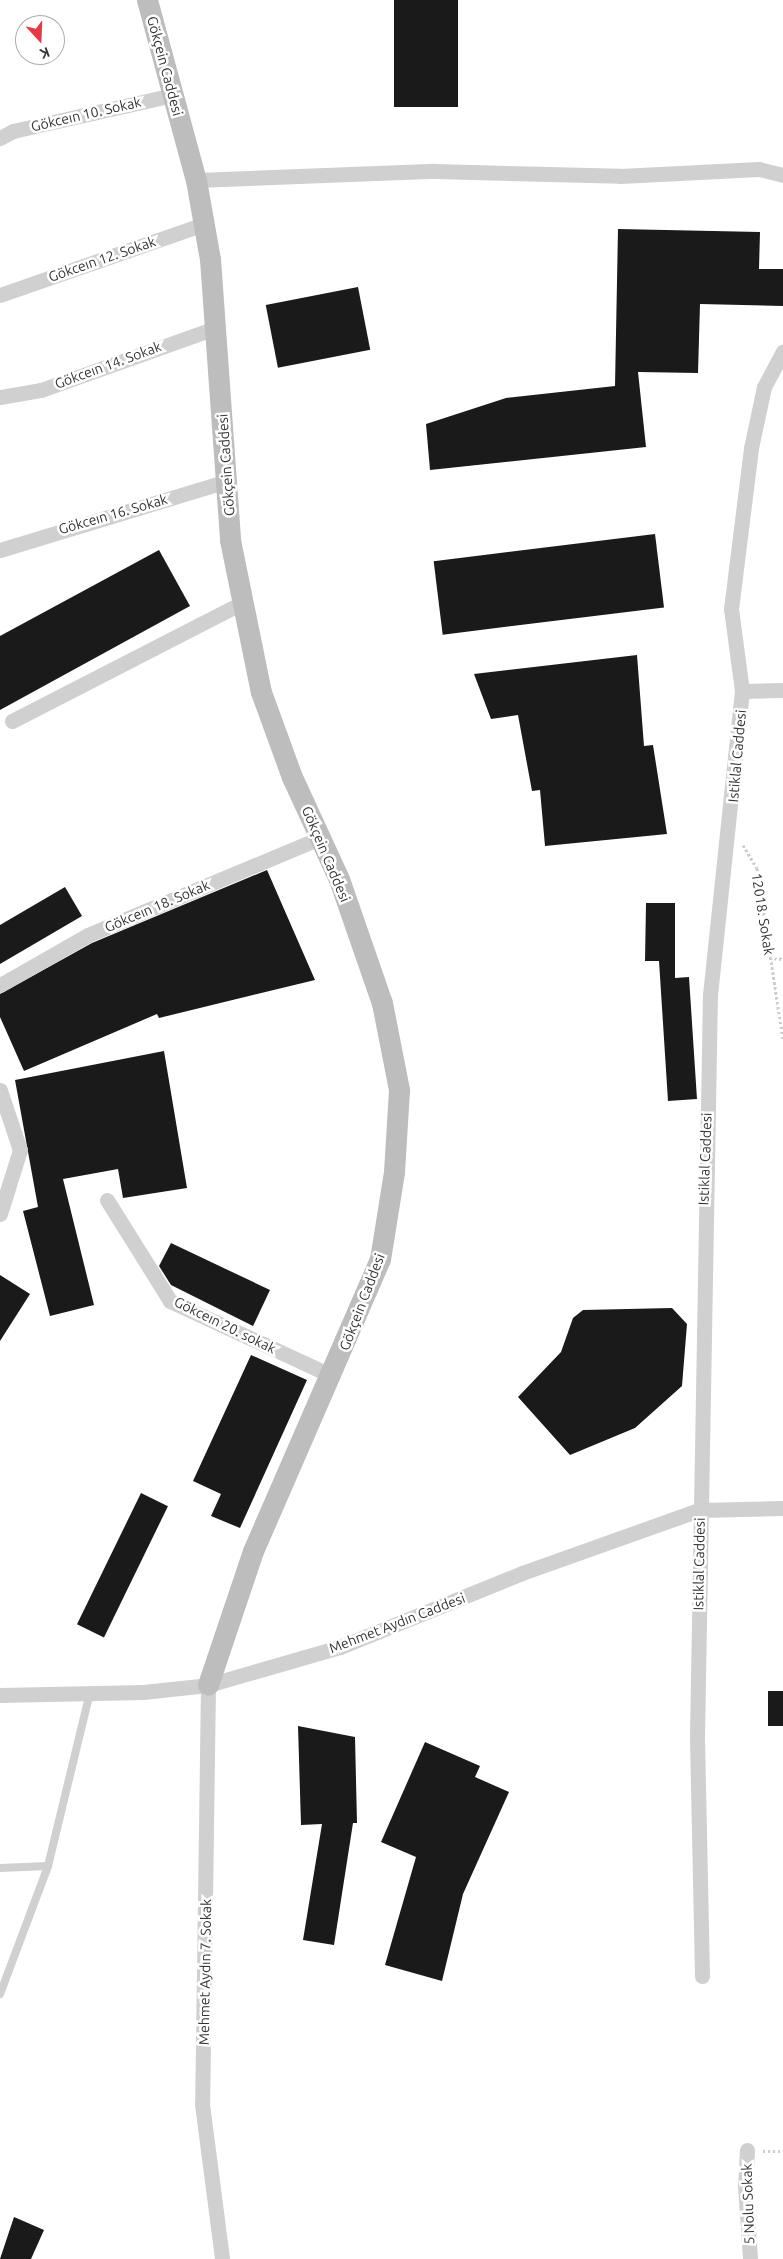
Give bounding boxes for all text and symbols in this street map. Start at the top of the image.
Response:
street label: Gökçein Caddesi [144,14,186,118]
north arrow [15,15,65,65]
text: K [38,44,52,62]
street label: Gökceın 10. Sokak [29,93,143,135]
street label: Gökceın 12. Sokak [46,233,158,285]
street label: Gökceın 14. Sokak [52,338,164,392]
street label: Gökçein Caddesi [214,413,238,517]
street label: Gökceın 16. Sokak [57,490,169,538]
street label: Istiklal Caddesi [725,709,749,803]
street label: Gökçein Caddesi [298,804,354,904]
street label: 12018. Sokak [748,872,778,956]
street label: Gökceın 18. Sokak [102,876,212,936]
street label: Istiklal Caddesi [695,1112,715,1206]
street label: Gökçein Caddesi [336,1251,388,1353]
street label: Gökceın 20. sokak [171,1293,279,1357]
street label: Istiklal Caddesi [690,1517,708,1611]
street label: Mehmet Aydın Caddesi [327,1589,467,1657]
street label: Mehmet Aydın 7. Sokak [195,1899,215,2045]
street label: 5 Nolu Sokak [738,2163,758,2245]

